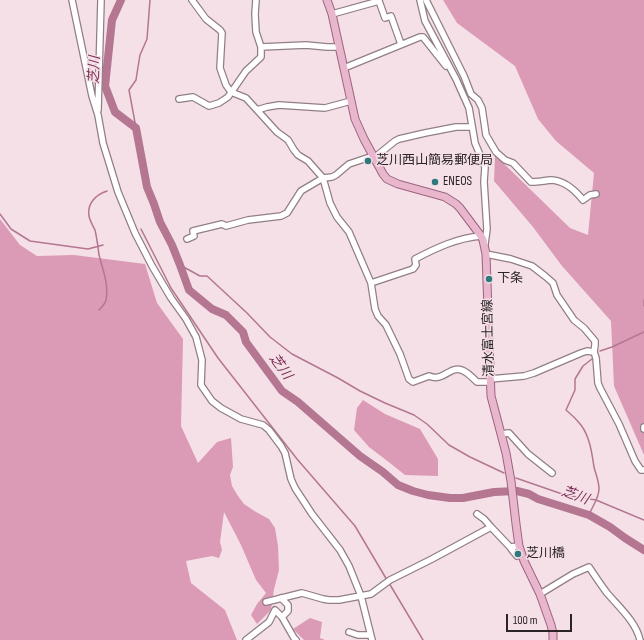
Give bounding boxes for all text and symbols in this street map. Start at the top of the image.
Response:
water label: 芝川 [86,56,104,84]
place label: 芝川西山簡易郵便局 [376,153,493,169]
marker: 芝川西山簡易郵便局 [363,156,373,166]
place label: ENEOS [443,174,472,190]
marker: ENEOS [430,177,440,187]
place label: 下条 [497,271,523,287]
marker: 下条 [484,274,494,284]
street label: 清水富士宮線 [481,299,497,377]
water label: 芝川 [265,351,295,383]
water label: 芝川 [559,483,591,509]
place label: 芝川橋 [526,546,565,562]
marker: 芝川橋 [513,549,523,559]
scale bar [508,606,574,632]
text: 100 m [513,613,538,628]

